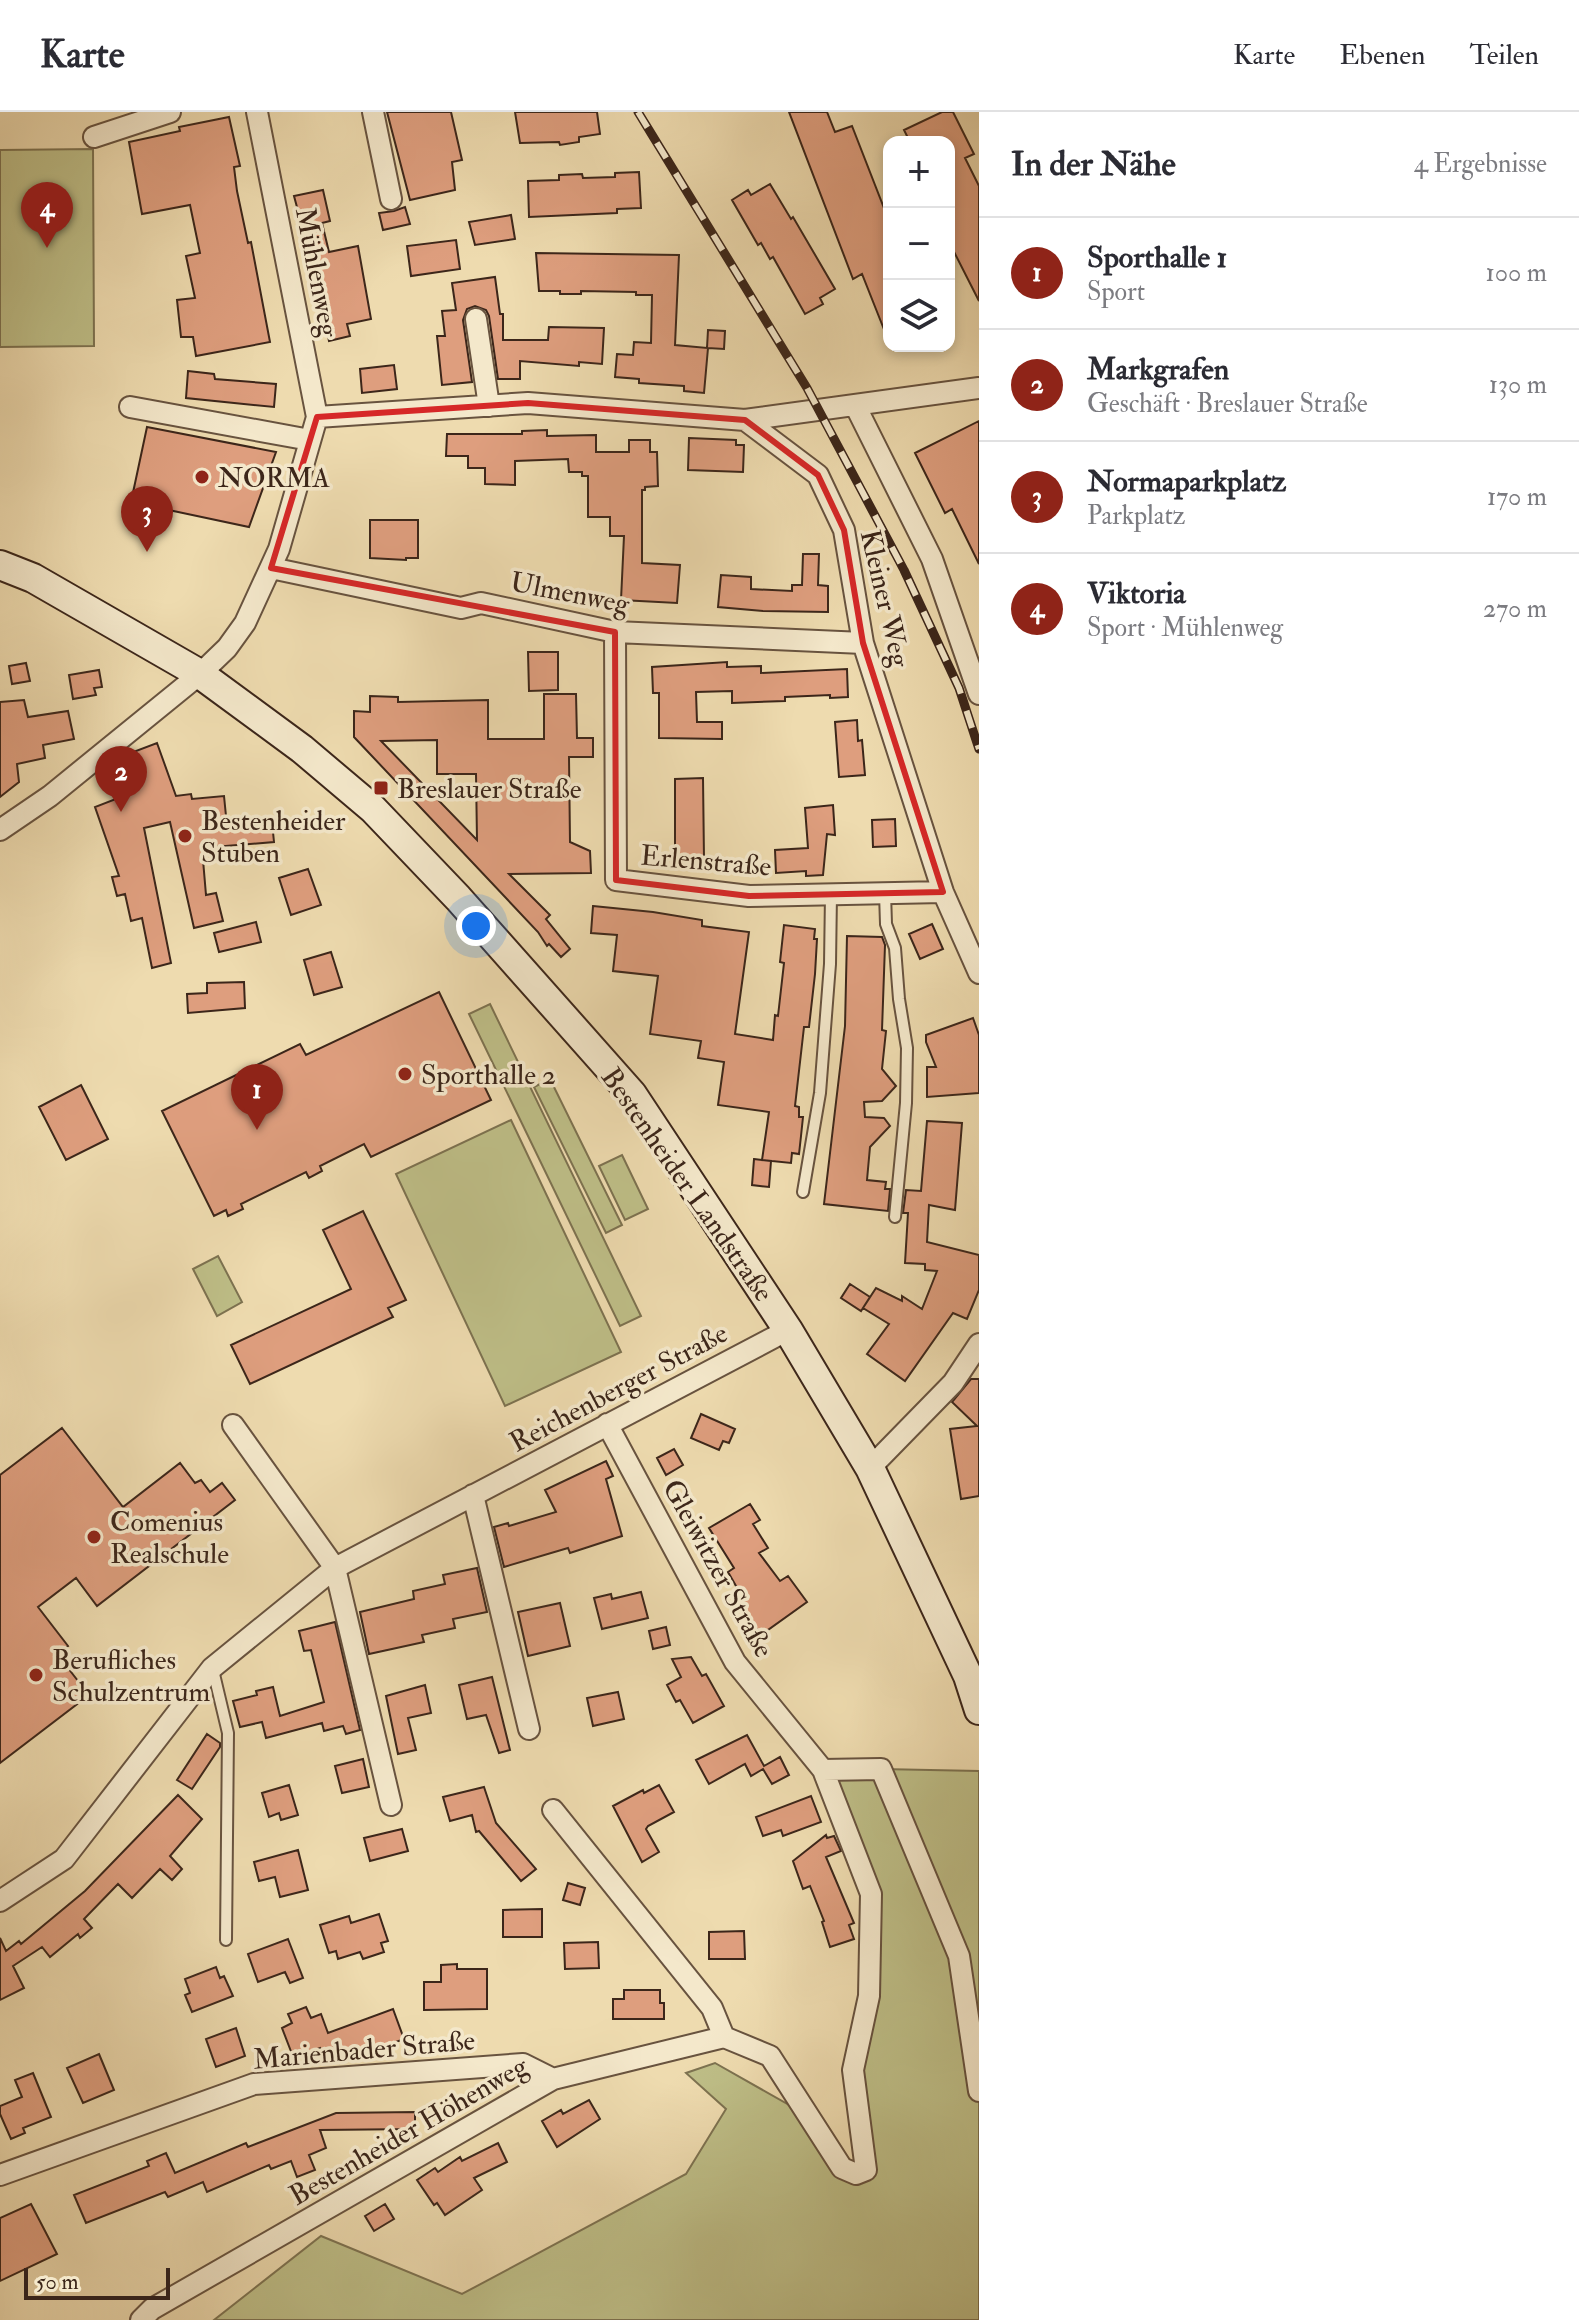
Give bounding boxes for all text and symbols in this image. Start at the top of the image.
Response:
text: Karte [40,31,125,79]
text: Karte [1233,38,1295,73]
text: Ebenen [1339,38,1425,73]
text: Teilen [1469,38,1539,73]
map controls [883,136,955,352]
button: + [883,136,955,208]
text: In der Nähe [1011,143,1176,186]
text: 4 Ergebnisse [1414,148,1547,180]
pin: 4 [21,182,73,248]
street label: Mühlenweg [287,205,346,341]
button: − [883,208,955,280]
text: Sporthalle 1 [1087,239,1227,276]
text: 1 [1032,257,1042,289]
text: 100 m [1486,257,1547,289]
text: Sport [1087,276,1145,308]
button: layers [883,280,955,352]
text: Markgrafen [1087,351,1229,388]
text: 2 [1030,369,1044,401]
text: 130 m [1489,369,1547,401]
text: Geschäft · Breslauer Straße [1087,388,1368,420]
place label: NORMA [218,461,330,496]
text: Normaparkplatz [1087,463,1286,500]
marker: NORMA [193,468,211,486]
text: 3 [1032,481,1042,513]
text: 170 m [1487,481,1547,513]
pin: 3 [121,486,173,552]
text: Parkplatz [1087,500,1185,532]
street label: Kleiner Weg [852,526,918,672]
street label: Ulmenweg [507,565,633,622]
text: Viktoria [1087,575,1186,612]
text: 4 [1030,593,1044,625]
text: 270 m [1483,593,1547,625]
text: Sport · Mühlenweg [1087,612,1283,644]
pin: 2 [95,746,147,812]
place label: Breslauer Straße [397,772,582,807]
marker: Breslauer Straße [372,779,390,797]
place label: Bestenheider Stuben [201,804,346,871]
marker: Bestenheider Stuben [176,827,194,845]
street label: Erlenstraße [639,838,773,885]
your location [456,906,496,946]
place label: Sporthalle 2 [421,1058,556,1093]
street label: Bestenheider Landstraße [593,1061,781,1309]
pin: 1 [231,1064,283,1130]
marker: Sporthalle 2 [396,1065,414,1083]
street label: Reichenberger Straße [504,1316,734,1461]
street label: Gleiwitzer Straße [654,1474,781,1664]
place label: Comenius Realschule [110,1505,229,1572]
marker: Comenius Realschule [85,1528,103,1546]
place label: Berufliches Schulzentrum [52,1643,211,1710]
marker: Berufliches Schulzentrum [27,1666,45,1684]
street label: Marienbader Straße [252,2023,477,2078]
street label: Bestenheider Höhenweg [283,2048,535,2214]
scale bar [24,2264,170,2300]
text: 50 m [36,2268,78,2296]

